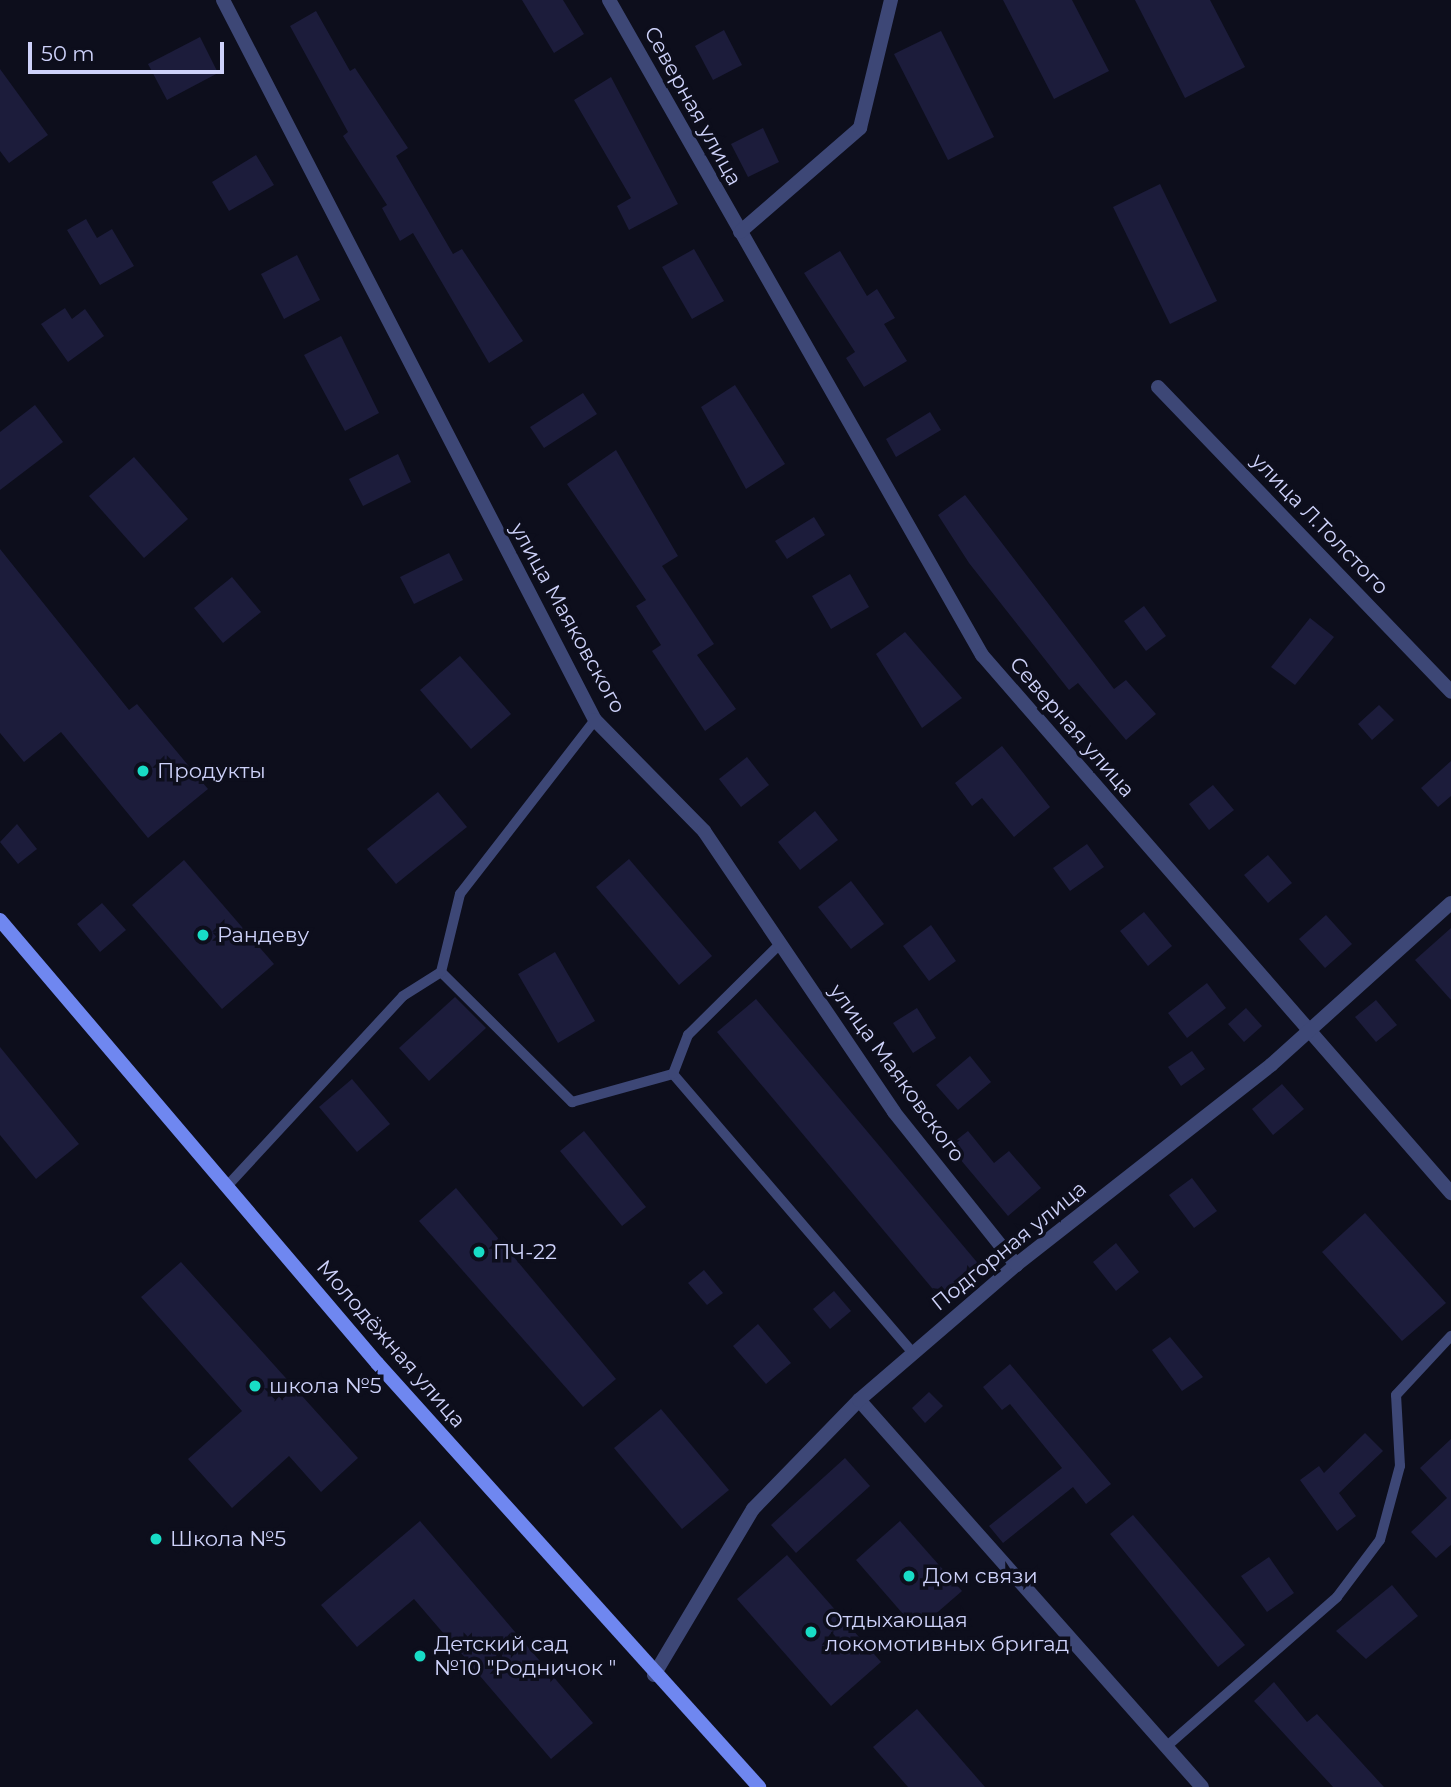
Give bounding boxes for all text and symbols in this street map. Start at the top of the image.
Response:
street label: Северная улица [639,22,747,190]
scale bar [32,28,228,72]
text: 50 m [41,41,95,66]
street label: улица Л.Толстого [1246,448,1394,600]
street label: улица Маяковского [505,518,631,718]
street label: Северная улица [1004,652,1140,802]
place label: Продукты [157,758,266,784]
marker: Продукты [135,763,151,779]
place label: Рандеву [217,922,309,948]
marker: Рандеву [195,927,211,943]
street label: улица Маяковского [824,979,970,1167]
street label: Подгорная улица [927,1176,1091,1316]
place label: ПЧ-22 [493,1239,557,1265]
marker: ПЧ-22 [471,1244,487,1260]
street label: Молодёжная улица [311,1255,471,1433]
place label: школа №5 [269,1373,382,1399]
marker: школа №5 [247,1378,263,1394]
place label: Школа №5 [170,1526,286,1552]
marker: Школа №5 [148,1531,164,1547]
place label: Дом связи [923,1563,1038,1589]
marker: Дом связи [901,1568,917,1584]
place label: Отдыхающая локомотивных бригад [825,1607,1069,1657]
marker: Отдыхающая локомотивных бригад [803,1624,819,1640]
place label: Детский сад №10 "Родничок " [434,1631,616,1681]
marker: Детский сад №10 "Родничок " [412,1648,428,1664]

